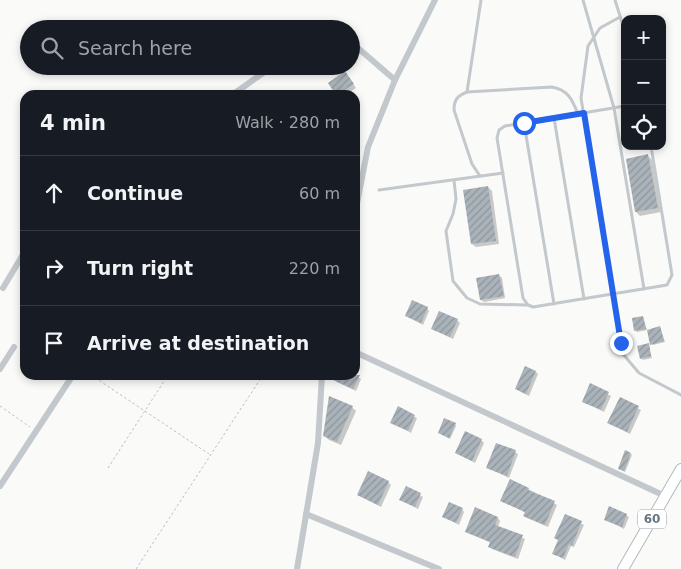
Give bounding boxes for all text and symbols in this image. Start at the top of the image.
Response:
map controls [621,15,666,150]
button: + [621,15,666,60]
search box [20,20,360,75]
icon: search [38,34,66,62]
text: Search here [78,37,192,59]
button: − [621,60,666,105]
button: locate [621,105,666,150]
text: 4 min [40,111,106,135]
route start [513,112,536,135]
text: Walk · 280 m [235,113,340,132]
icon: ahead [40,179,68,207]
text: Continue [87,182,183,204]
text: 60 m [299,184,340,203]
icon: right [40,254,68,282]
text: Turn right [87,257,193,279]
text: 220 m [289,259,340,278]
icon: arrive [40,329,68,357]
text: Arrive at destination [87,332,309,354]
route end [610,332,633,355]
road number: 60 [638,509,666,528]

